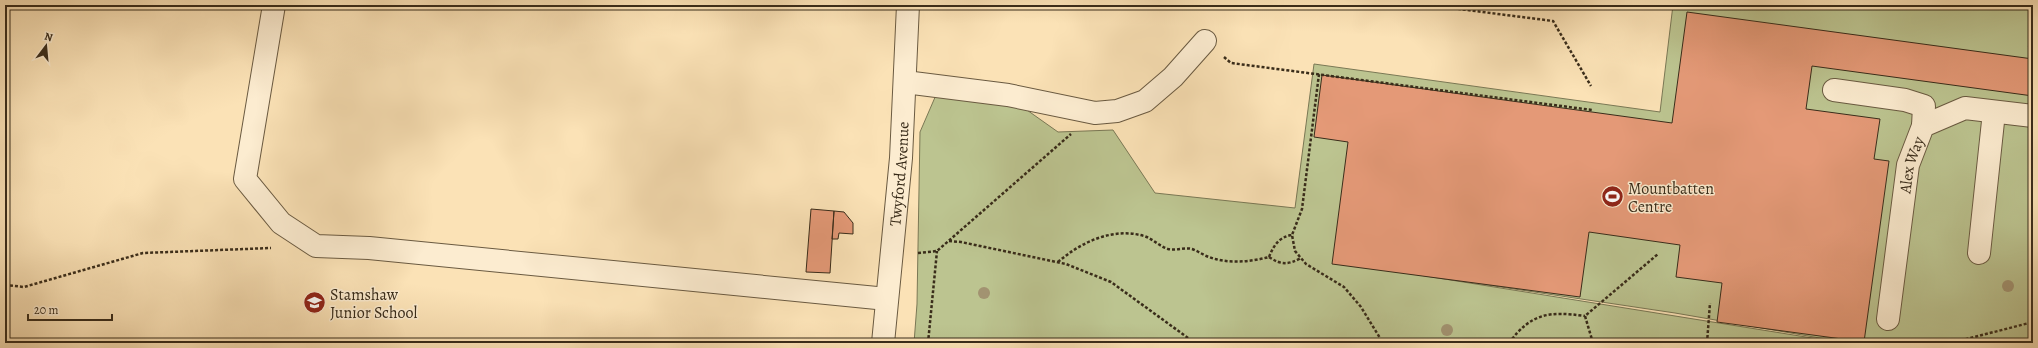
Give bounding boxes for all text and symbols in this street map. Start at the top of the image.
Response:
north arrow [26,26,66,66]
text: N [43,29,55,45]
street label: Twyford Avenue [884,121,915,227]
street label: Alex Way [1894,133,1930,196]
place label: Mountbatten Centre [1628,178,1714,218]
sports icon: Mountbatten Centre [1599,184,1625,210]
place label: Stamshaw Junior School [330,284,417,324]
school or university icon: Stamshaw Junior School [302,290,328,316]
scale bar [28,296,112,322]
text: 20 m [34,302,58,318]

